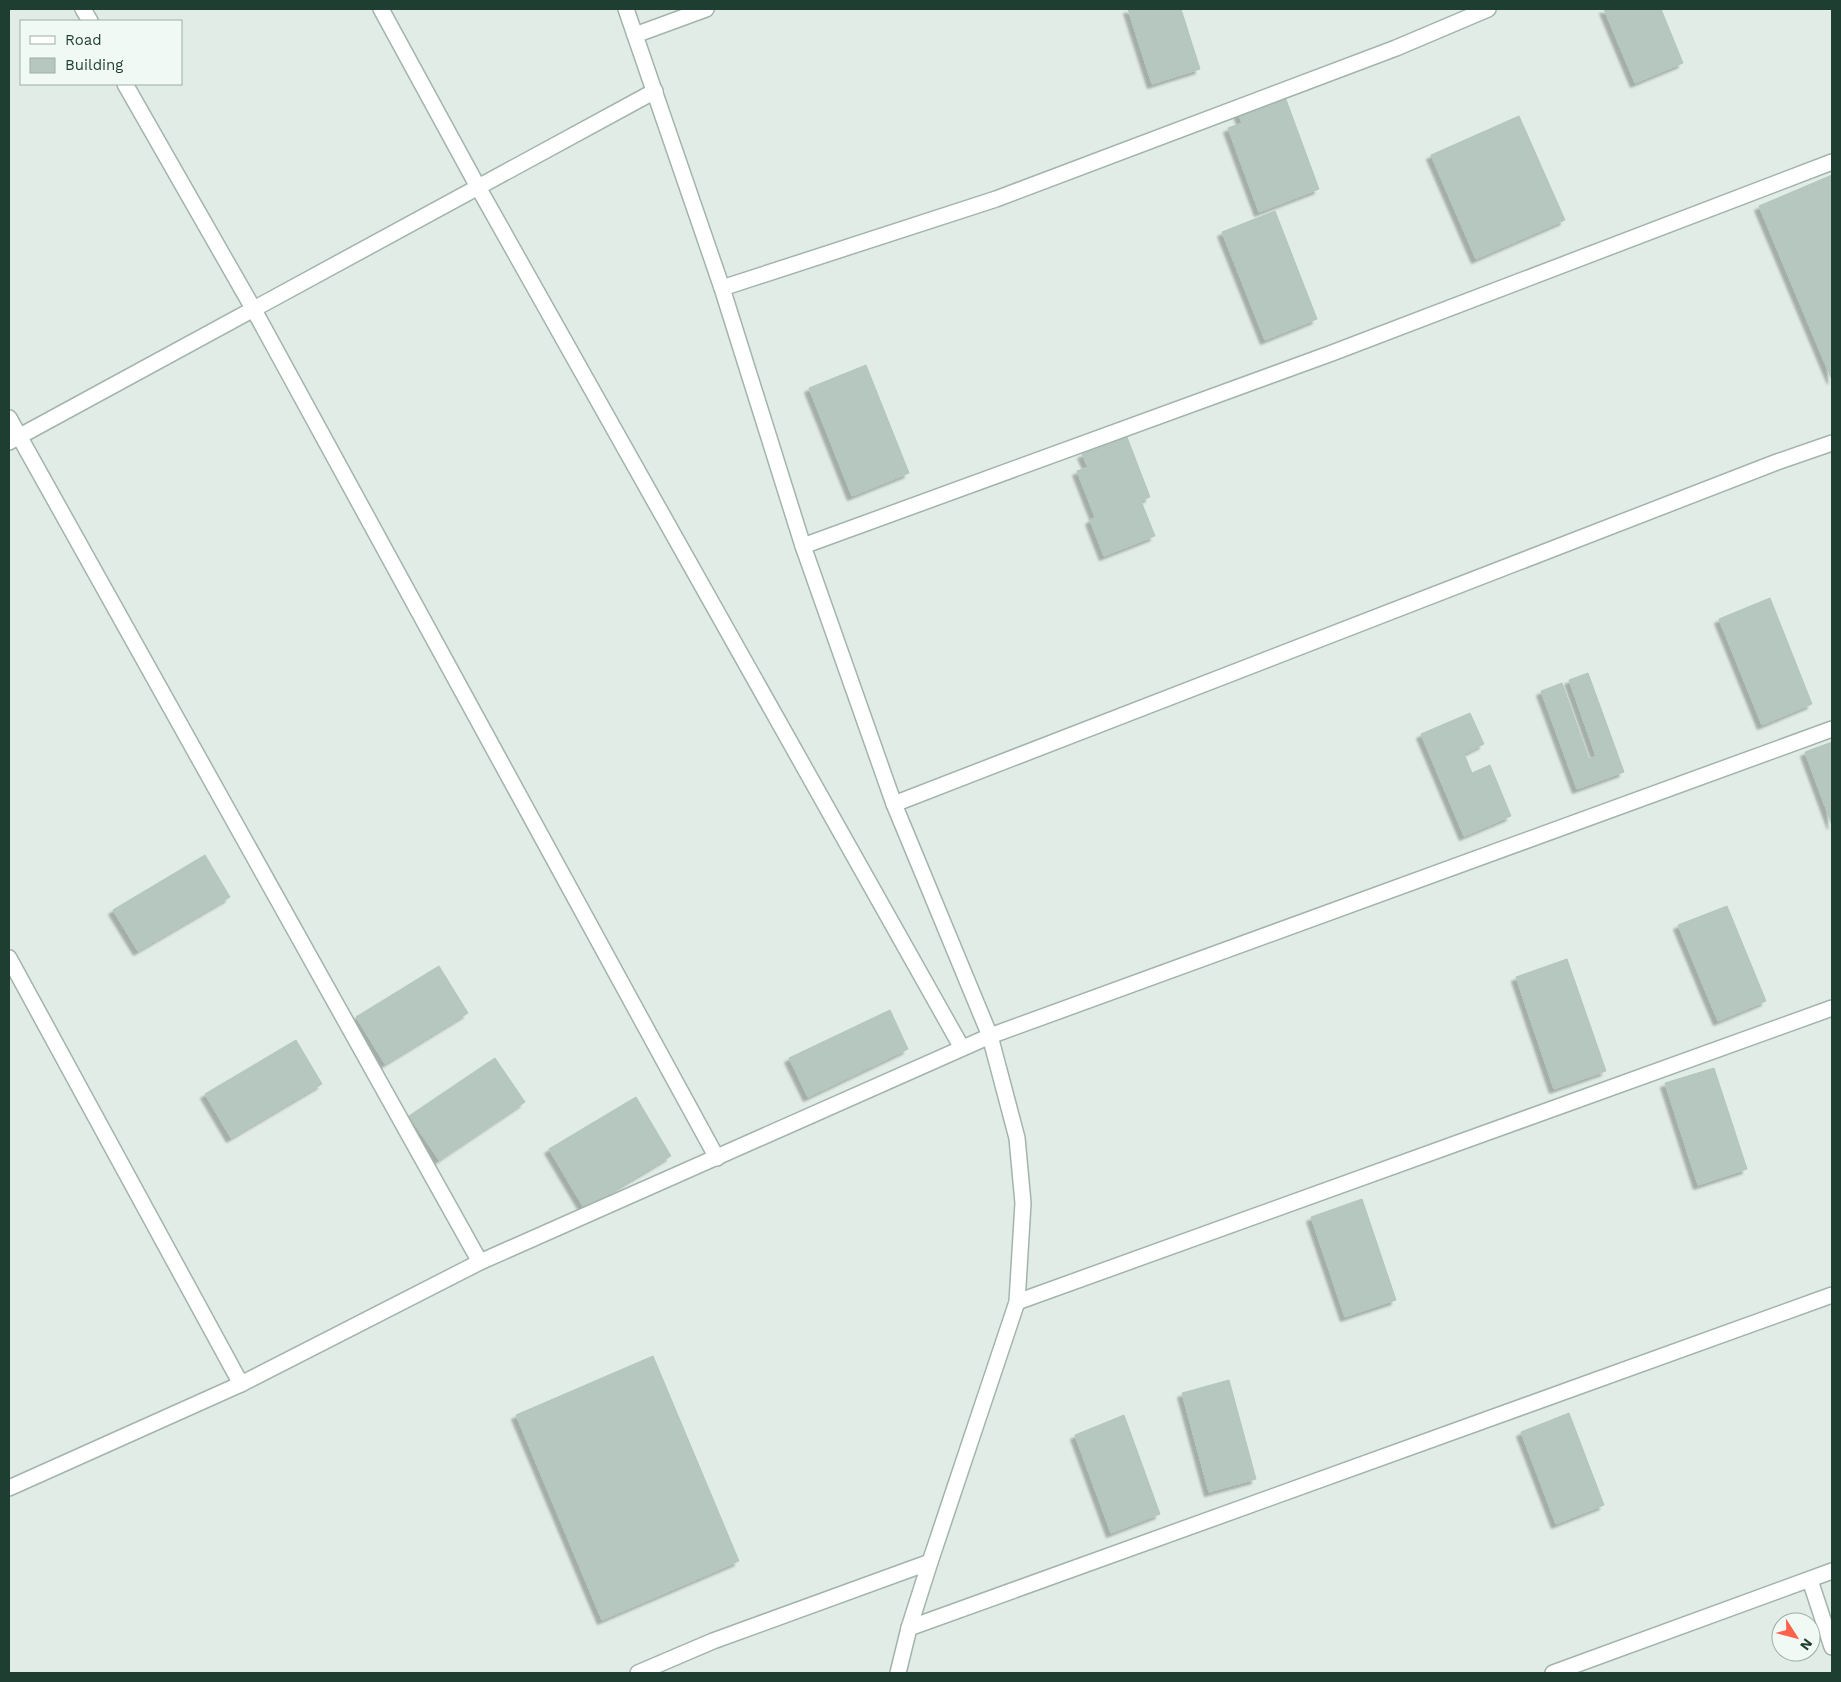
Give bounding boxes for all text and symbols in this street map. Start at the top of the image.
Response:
legend [20,20,182,85]
text: Road [65,31,102,49]
text: Building [65,56,123,74]
north arrow [1771,1612,1821,1662]
text: N [1797,1636,1816,1654]

